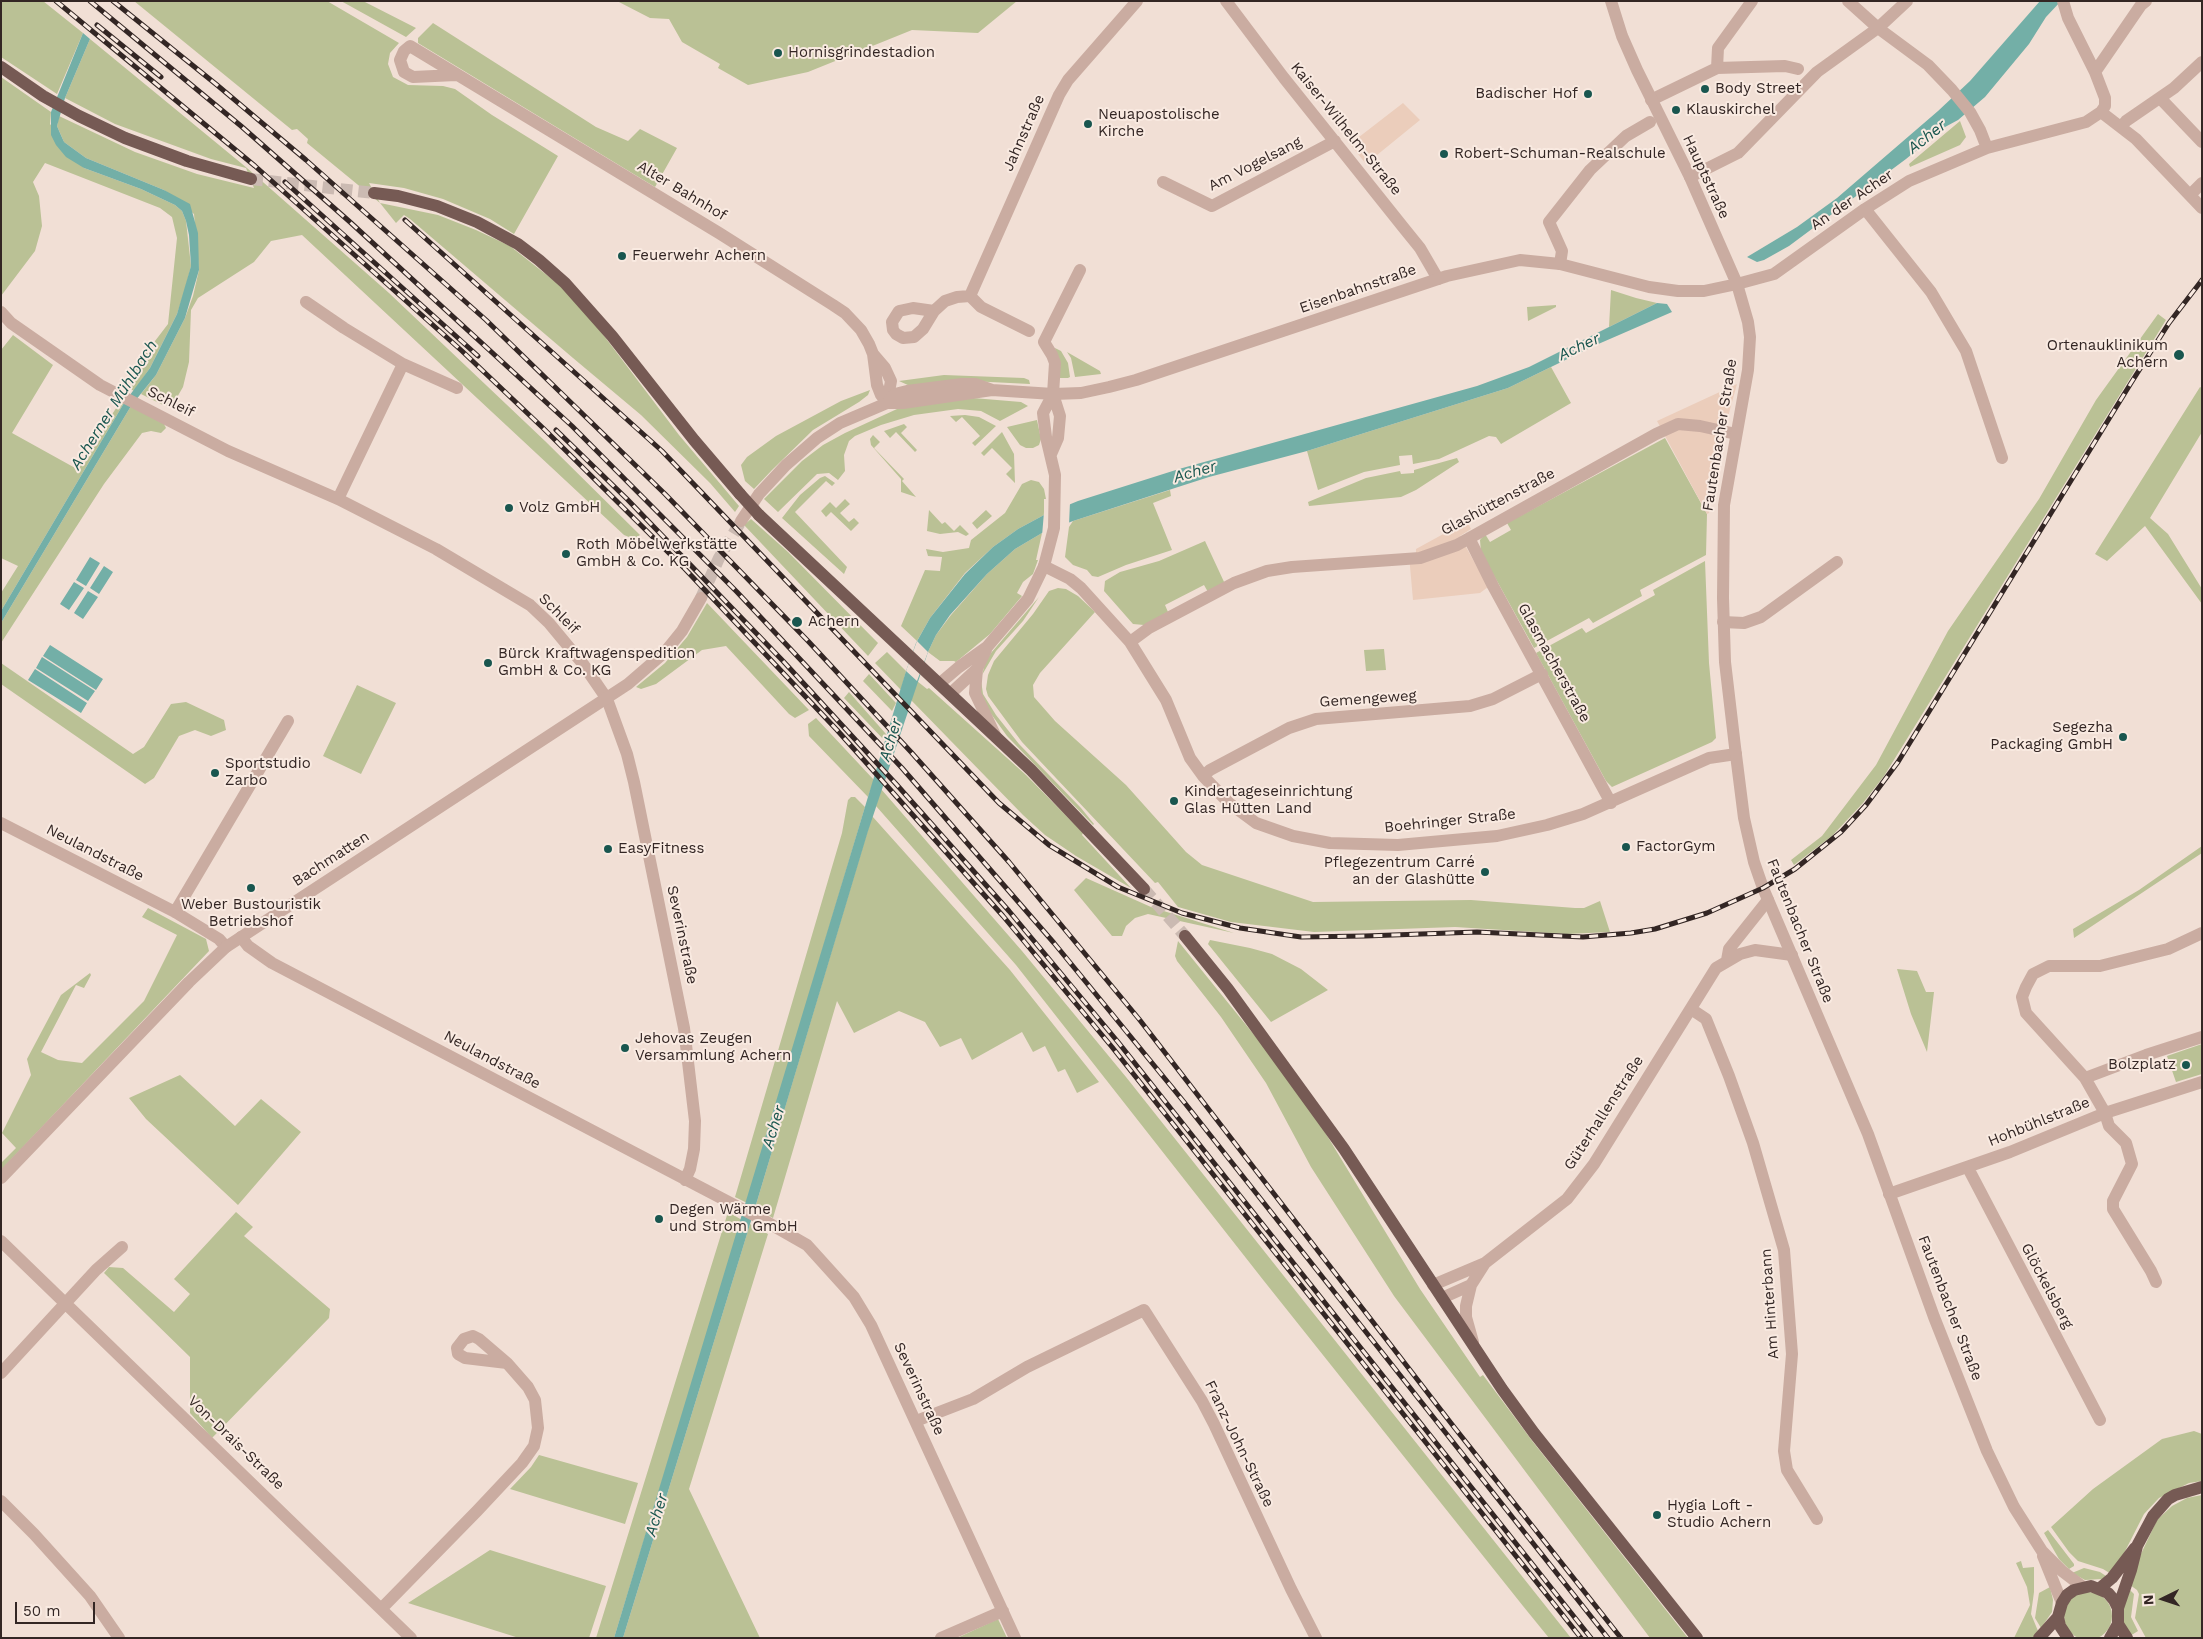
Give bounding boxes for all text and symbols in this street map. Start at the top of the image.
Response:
place label: Hornisgrindestadion [788,44,935,62]
marker: Hornisgrindestadion [772,47,784,59]
street label: Kaiser-Wilhelm-Straße [1287,59,1405,199]
place label: Body Street [1715,80,1801,98]
marker: Body Street [1699,83,1711,95]
place label: Badischer Hof [1475,85,1578,103]
marker: Badischer Hof [1582,88,1594,100]
street label: Jahnstraße [999,92,1049,174]
place label: Klauskirchel [1686,101,1775,119]
marker: Klauskirchel [1670,104,1682,116]
place label: Neuapostolische Kirche [1098,106,1220,141]
water label: Acher [1904,116,1950,158]
marker: Neuapostolische Kirche [1082,118,1094,130]
street label: Hauptstraße [1679,132,1733,222]
street label: Am Vogelsang [1205,133,1305,195]
place label: Robert-Schuman-Realschule [1454,145,1666,163]
marker: Robert-Schuman-Realschule [1438,148,1450,160]
street label: Alter Bahnhof [634,157,730,225]
street label: An der Acher [1807,166,1897,234]
place label: Feuerwehr Achern [632,247,766,265]
marker: Feuerwehr Achern [616,250,628,262]
street label: Eisenbahnstraße [1297,261,1419,317]
water label: Acher [1555,329,1603,365]
water label: Acherner Mühlbach [66,337,162,473]
place label: Ortenauklinikum Achern [2047,337,2168,372]
marker: Ortenauklinikum Achern [2172,348,2186,362]
street label: Fautenbacher Straße [1699,358,1741,512]
street label: Schleif [144,383,198,421]
water label: Acher [1171,457,1219,487]
street label: Glashüttenstraße [1438,464,1558,540]
place label: Volz GmbH [519,499,600,517]
marker: Volz GmbH [503,502,515,514]
place label: Roth Möbelwerkstätte GmbH & Co. KG [576,536,737,571]
marker: Roth Möbelwerkstätte GmbH & Co. KG [560,548,572,560]
street label: Schleif [535,590,583,638]
street label: Glasmacherstraße [1514,600,1594,726]
place label: Achern [808,613,860,631]
marker: Achern [790,615,804,629]
place label: Bürck Kraftwagenspedition GmbH & Co. KG [498,645,695,680]
marker: Bürck Kraftwagenspedition GmbH & Co. KG [482,657,494,669]
street label: Gemengeweg [1319,687,1417,711]
water label: Acher [875,716,907,764]
place label: Segezha Packaging GmbH [1990,719,2113,754]
marker: Segezha Packaging GmbH [2117,731,2129,743]
place label: Sportstudio Zarbo [225,755,311,790]
marker: Sportstudio Zarbo [209,767,221,779]
place label: Kindertageseinrichtung Glas Hütten Land [1184,783,1353,818]
marker: Kindertageseinrichtung Glas Hütten Land [1168,795,1180,807]
street label: Boehringer Straße [1383,805,1517,837]
street label: Neulandstraße [43,821,147,885]
street label: Bachmatten [289,827,373,891]
place label: FactorGym [1636,838,1715,856]
place label: EasyFitness [618,840,704,858]
marker: FactorGym [1620,841,1632,853]
marker: EasyFitness [602,843,614,855]
place label: Pflegezentrum Carré an der Glashütte [1324,854,1475,889]
street label: Fautenbacher Straße [1763,856,1837,1006]
marker: Pflegezentrum Carré an der Glashütte [1479,866,1491,878]
marker: Weber Bustouristik Betriebshof [245,882,257,894]
street label: Severinstraße [663,884,701,986]
place label: Weber Bustouristik Betriebshof [181,896,321,931]
street label: Neulandstraße [441,1027,543,1093]
place label: Jehovas Zeugen Versammlung Achern [635,1030,791,1065]
marker: Jehovas Zeugen Versammlung Achern [619,1042,631,1054]
street label: Güterhallenstraße [1560,1053,1648,1173]
place label: Bolzplatz [2108,1056,2176,1074]
marker: Bolzplatz [2180,1059,2192,1071]
street label: Hohbühlstraße [1985,1093,2093,1151]
water label: Acher [758,1103,790,1151]
place label: Degen Wärme und Strom GmbH [669,1201,798,1236]
marker: Degen Wärme und Strom GmbH [653,1213,665,1225]
street label: Fautenbacher Straße [1914,1233,1986,1383]
street label: Glöckelsberg [2017,1240,2077,1332]
street label: Am Hinterbann [1757,1248,1783,1360]
street label: Severinstraße [890,1340,948,1438]
street label: Franz-John-Straße [1201,1378,1277,1510]
street label: Von-Drais-Straße [184,1392,288,1494]
water label: Acher [641,1491,673,1539]
place label: Hygia Loft - Studio Achern [1667,1497,1771,1532]
marker: Hygia Loft - Studio Achern [1651,1509,1663,1521]
north arrow [2138,1574,2188,1624]
scale bar [18,1592,98,1624]
text: N [2140,1594,2156,1606]
text: 50 m [23,1602,60,1620]

